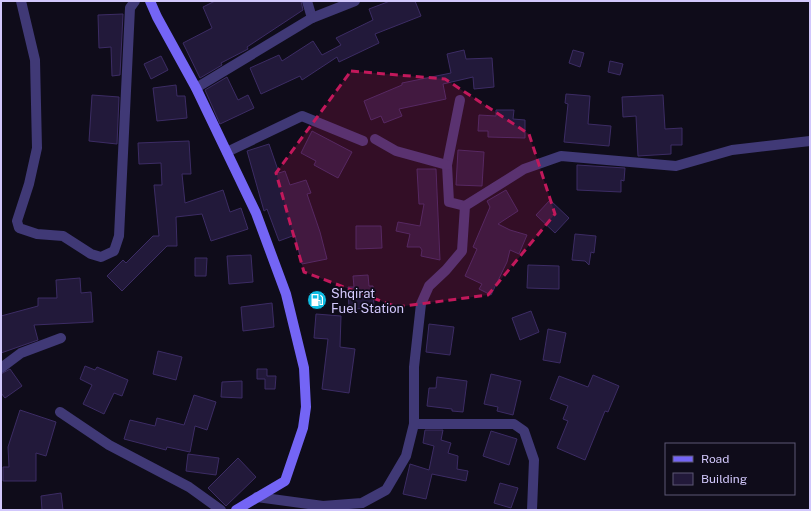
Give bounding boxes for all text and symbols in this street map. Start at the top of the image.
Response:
place label: Shqirat Fuel Station [331,286,404,316]
fuel station icon: Shqirat Fuel Station [306,289,328,311]
legend [665,443,795,495]
text: Road [701,452,729,466]
text: Building [701,472,747,486]

